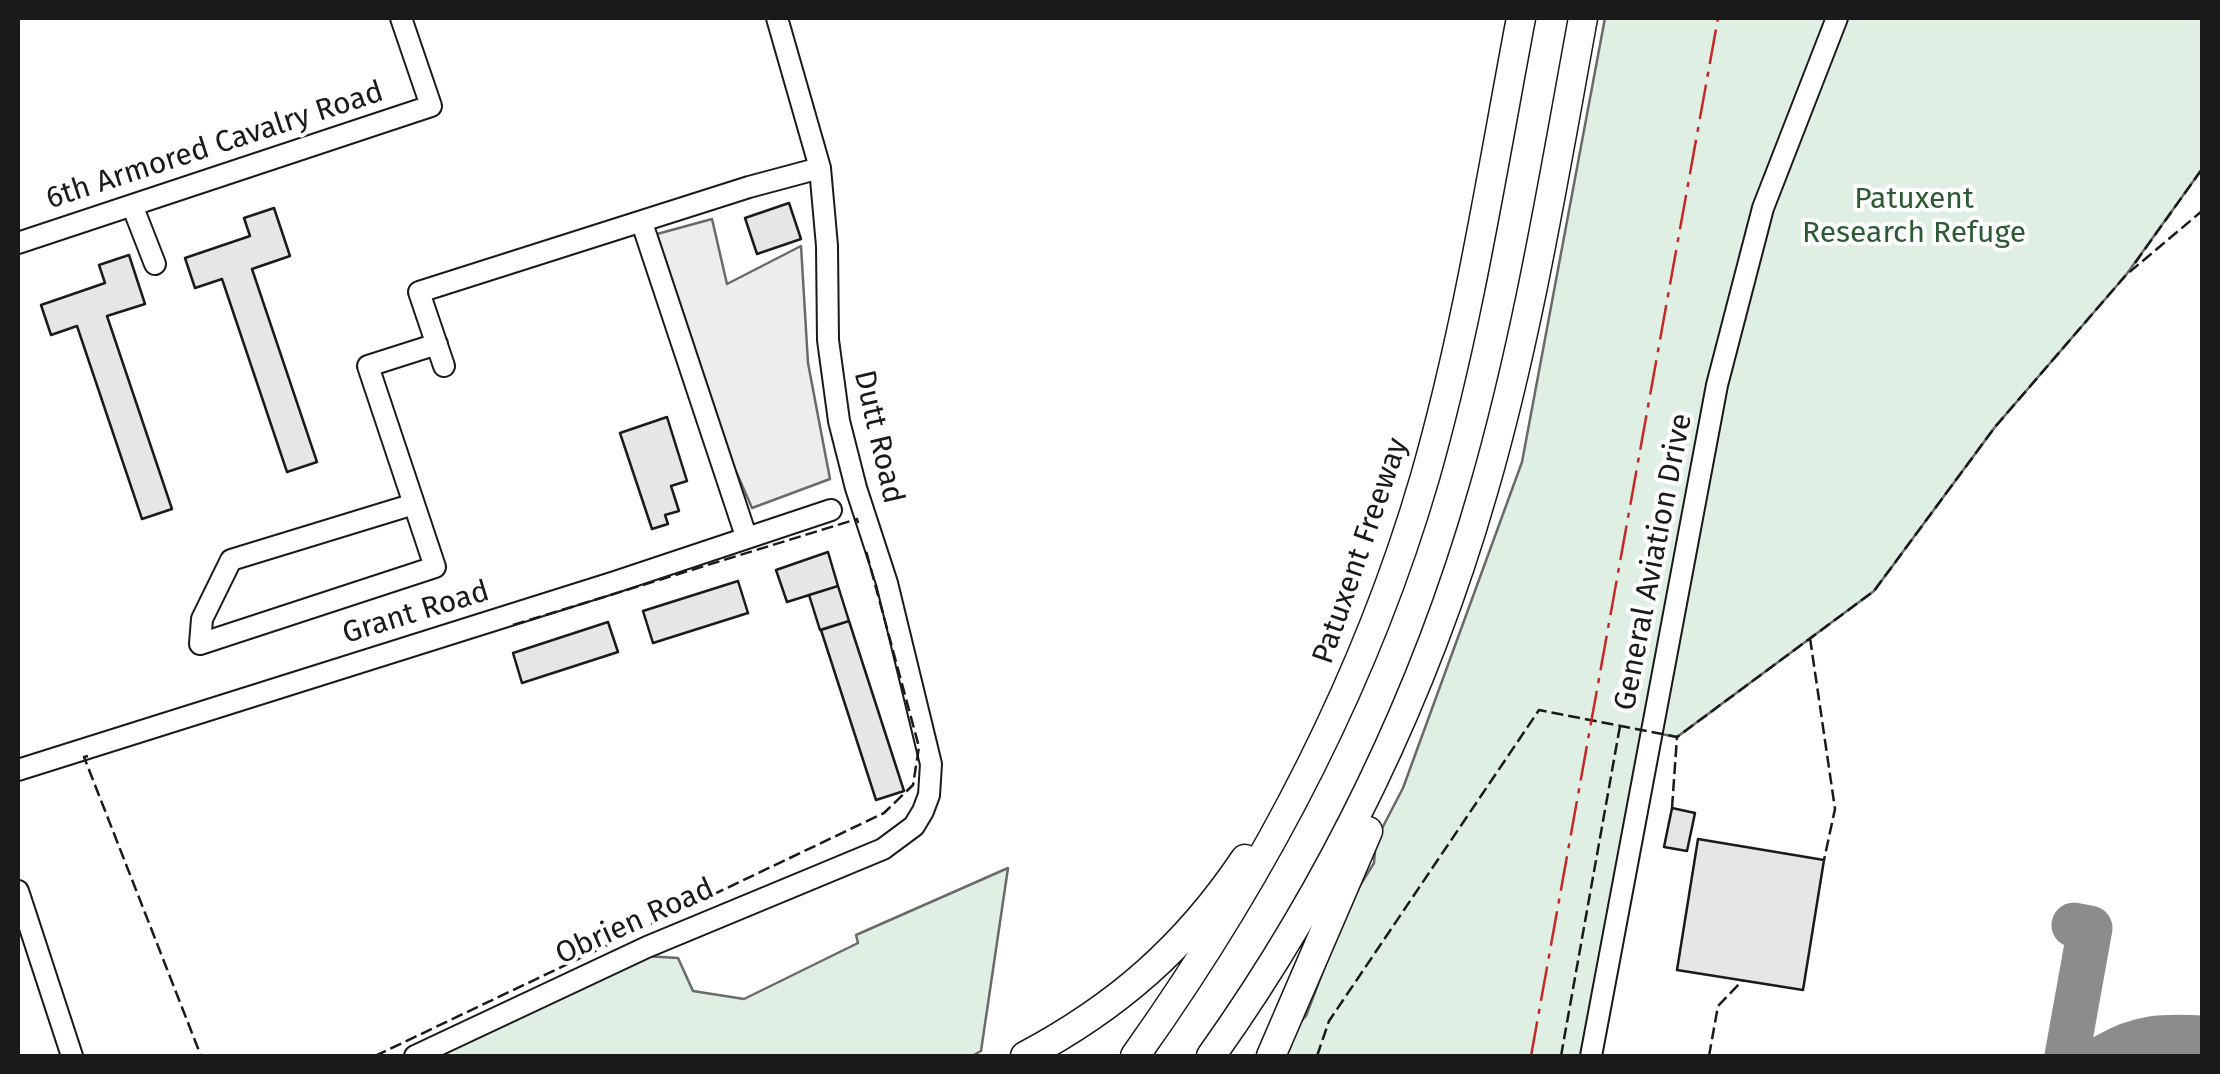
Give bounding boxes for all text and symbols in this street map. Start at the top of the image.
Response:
street label: 6th Armored Cavalry Road [42,74,388,218]
park label: Patuxent Research Refuge [1802,182,2026,252]
street label: Dutt Road [845,367,911,507]
street label: General Aviation Drive [1608,410,1700,714]
street label: Patuxent Freeway [1306,433,1416,669]
street label: Grant Road [338,574,494,652]
street label: Obrien Road [550,871,720,973]

